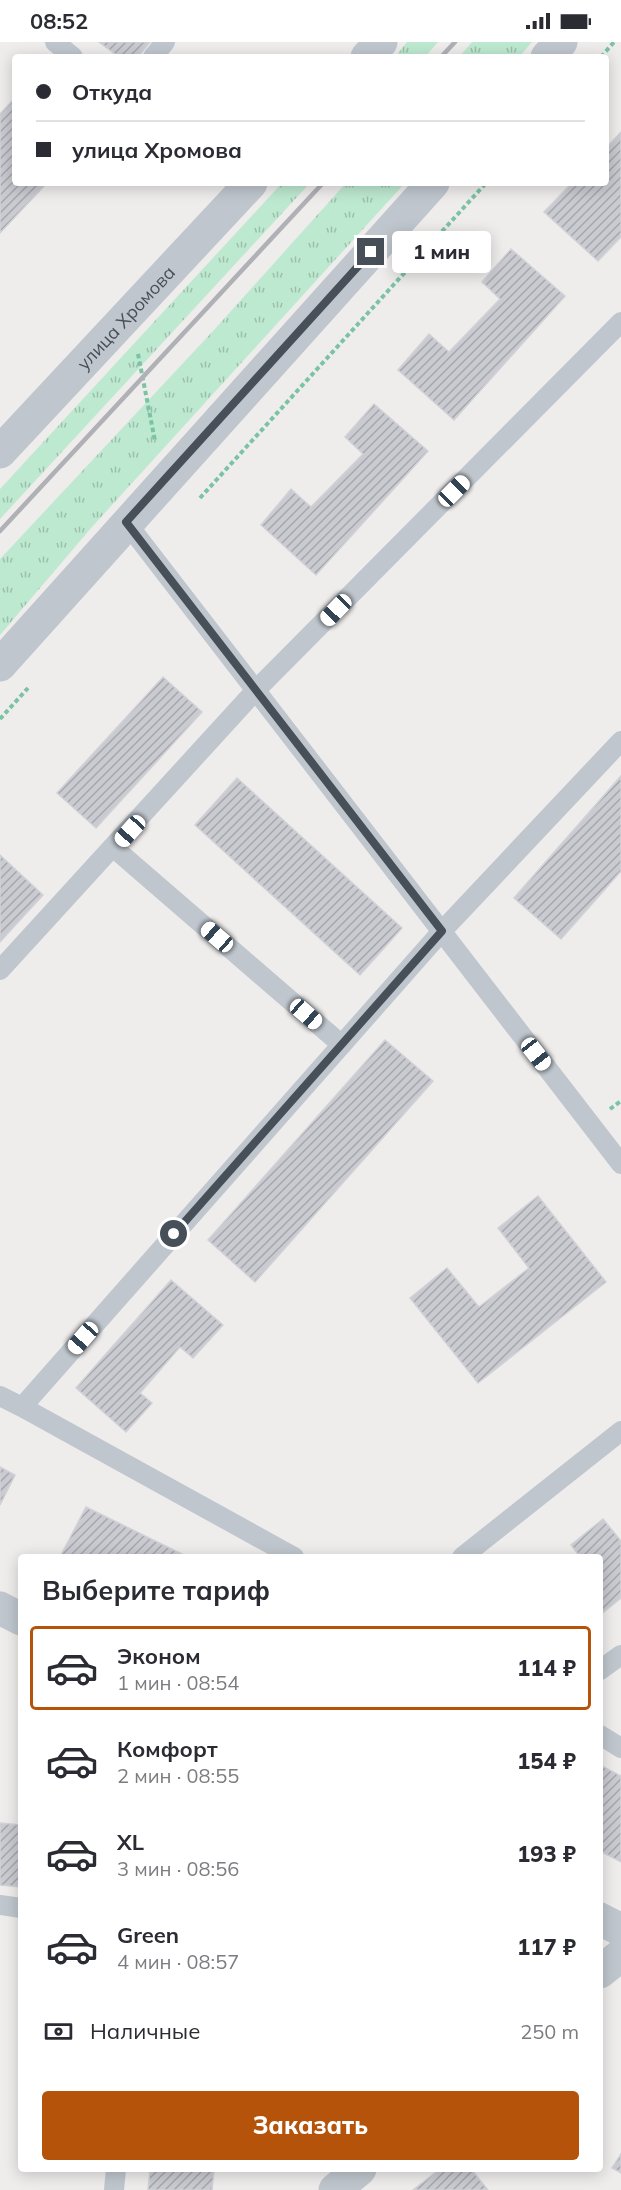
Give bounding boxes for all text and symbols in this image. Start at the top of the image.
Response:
text: 08:52 [30,7,88,35]
text: Откуда [72,78,152,106]
text: улица Хромова [72,136,242,164]
callout: 1 мин [392,231,491,273]
route end [357,238,384,265]
text: 1 мин [413,239,470,264]
street label: улица Хромова [71,261,180,374]
car [435,472,473,510]
car [317,591,355,629]
car [111,812,149,850]
car [198,918,236,956]
car [287,995,325,1033]
car [518,1034,554,1074]
route start [160,1220,187,1247]
car [64,1319,102,1357]
text: Выберите тариф [42,1573,270,1607]
icon: car [45,1641,99,1695]
text: Эконом [117,1642,201,1670]
text: 114 ₽ [517,1654,576,1682]
text: 1 мин · 08:54 [117,1670,239,1695]
icon: car [45,1734,99,1788]
text: Комфорт [117,1735,218,1763]
text: 154 ₽ [517,1747,576,1775]
text: 2 мин · 08:55 [117,1763,239,1788]
icon: car [45,1827,99,1881]
text: XL [117,1828,144,1856]
text: 193 ₽ [517,1840,576,1868]
text: 3 мин · 08:56 [117,1856,239,1881]
icon: car [45,1920,99,1974]
text: Green [117,1921,179,1949]
text: 117 ₽ [517,1933,576,1961]
text: 4 мин · 08:57 [117,1949,239,1974]
icon: cash [42,2015,75,2048]
text: Наличные [90,2017,200,2045]
text: 250 m [520,2019,579,2044]
button: Заказать [42,2091,579,2160]

